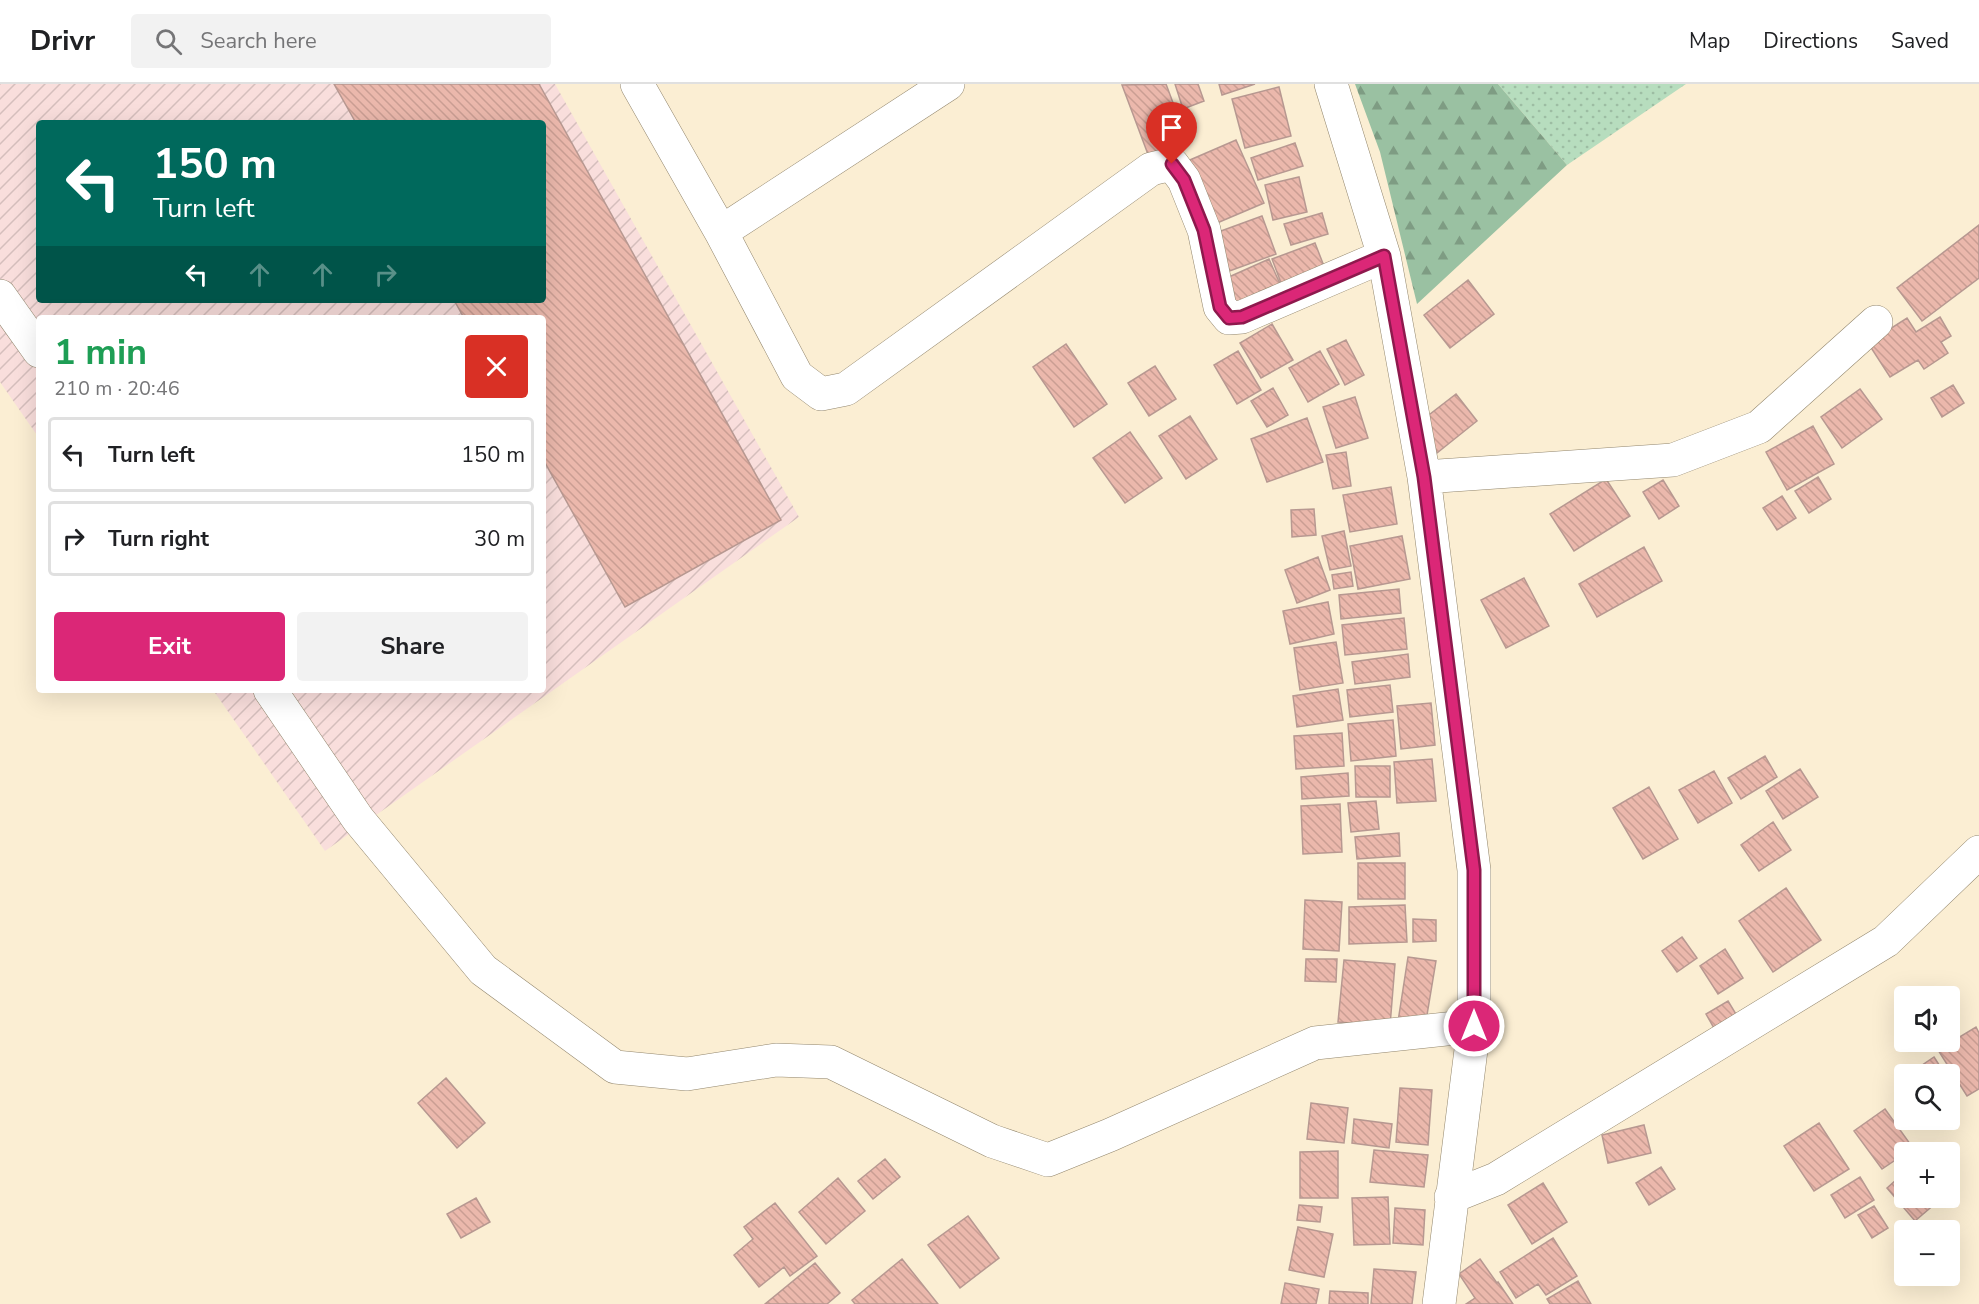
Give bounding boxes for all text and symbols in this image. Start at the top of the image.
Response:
search box [131,14,551,68]
text: Drivr [30,22,95,60]
icon: search [152,25,185,58]
text: Search here [200,26,317,56]
text: Map [1689,27,1730,55]
text: Directions [1763,27,1858,55]
text: Saved [1891,27,1949,55]
pin [1146,102,1197,164]
icon: arrive [1155,111,1188,144]
text: 150 m [153,136,277,193]
icon: left [54,144,132,222]
text: Turn left [153,190,254,227]
icon: left [180,258,213,291]
icon: ahead [243,258,276,291]
icon: ahead [306,258,339,291]
icon: right [369,258,402,291]
text: 1 min [54,328,147,377]
button: close [465,335,528,398]
text: 210 m · 20:46 [54,375,180,402]
icon: left [57,438,90,471]
text: Turn left [108,440,195,470]
text: 150 m [461,440,525,470]
icon: right [57,522,90,555]
text: Turn right [108,524,209,554]
text: 30 m [474,524,525,554]
button: Exit [54,612,285,681]
button: Share [297,612,528,681]
map controls [1894,986,1960,1286]
button: sound [1894,986,1960,1052]
position arrow [1442,994,1506,1058]
button: search [1894,1064,1960,1130]
button: + [1894,1142,1960,1208]
button: − [1894,1220,1960,1286]

